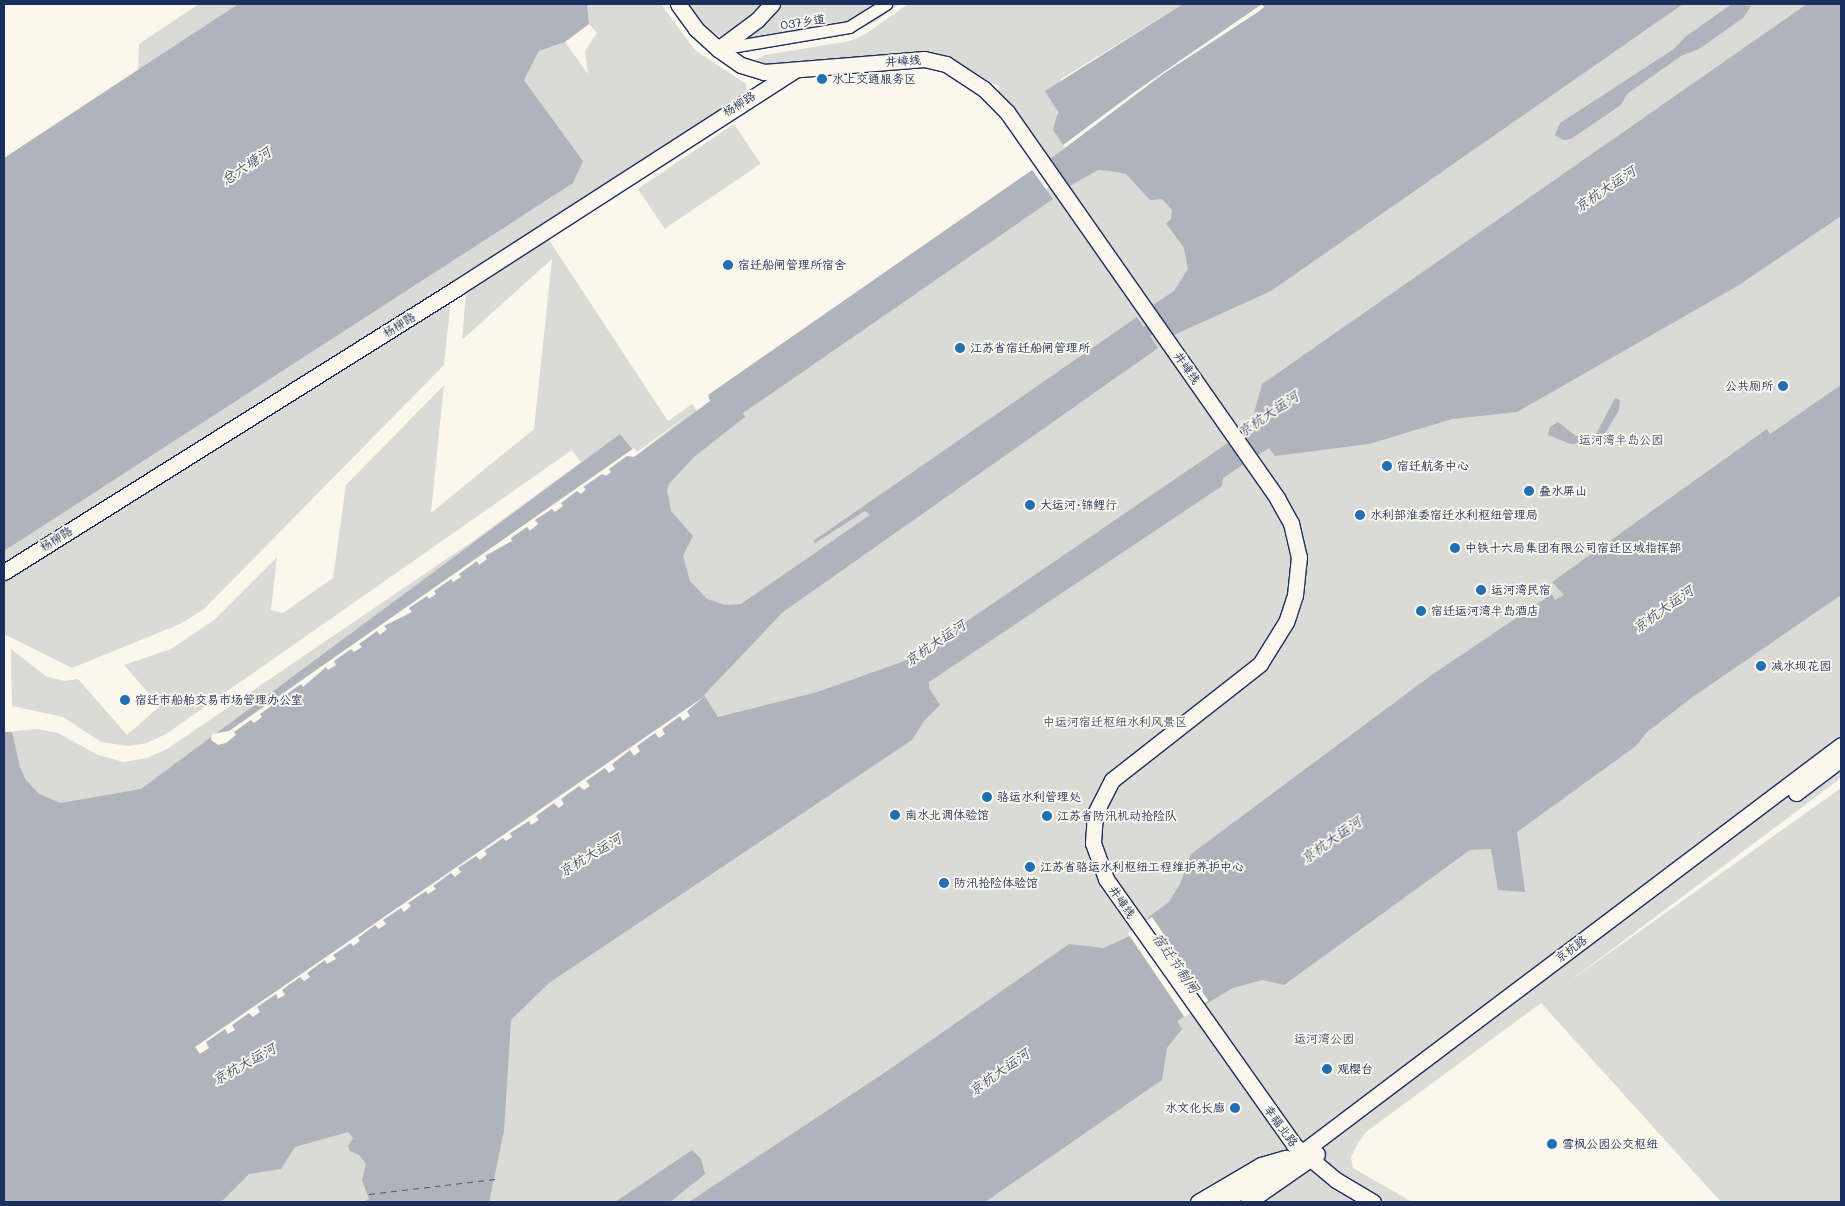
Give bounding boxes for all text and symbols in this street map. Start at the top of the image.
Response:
street label: 037乡道 [780,11,826,33]
street label: 井嶂线 [885,53,921,69]
place label: 水上交通服务区 [832,72,916,86]
marker: 水上交通服务区 [816,73,828,85]
street label: 杨柳路 [720,88,758,120]
water label: 总六塘河 [218,143,274,189]
water label: 京杭大运河 [1571,162,1639,216]
place label: 宿迁船闸管理所宿舍 [738,258,846,272]
marker: 宿迁船闸管理所宿舍 [722,259,734,271]
street label: 杨柳路 [380,309,418,341]
place label: 江苏省宿迁船闸管理所 [970,341,1090,355]
marker: 江苏省宿迁船闸管理所 [954,342,966,354]
street label: 井嶂线 [1171,349,1203,387]
place label: 公共厕所 [1725,379,1773,393]
marker: 公共厕所 [1777,380,1789,392]
water label: 京杭大运河 [1234,387,1302,441]
park label: 运河湾半岛公园 [1579,433,1663,447]
place label: 宿迁航务中心 [1397,459,1469,473]
marker: 宿迁航务中心 [1381,460,1393,472]
place label: 叠水屏山 [1539,484,1587,498]
marker: 叠水屏山 [1523,485,1535,497]
place label: 大运河·锦鲤行 [1040,498,1117,512]
marker: 大运河·锦鲤行 [1024,499,1036,511]
place label: 水利部淮委宿迁水利枢纽管理局 [1370,508,1538,522]
marker: 水利部淮委宿迁水利枢纽管理局 [1354,509,1366,521]
street label: 杨柳路 [37,523,75,555]
place label: 中铁十六局集团有限公司宿迁区域指挥部 [1465,541,1681,555]
marker: 中铁十六局集团有限公司宿迁区域指挥部 [1449,542,1461,554]
water label: 京杭大运河 [1630,582,1696,636]
place label: 运河湾民宿 [1491,583,1551,597]
marker: 运河湾民宿 [1475,584,1487,596]
place label: 宿迁运河湾半岛酒店 [1431,604,1539,618]
marker: 宿迁运河湾半岛酒店 [1415,605,1427,617]
water label: 京杭大运河 [901,616,969,670]
place label: 减水坝花园 [1771,659,1831,673]
marker: 减水坝花园 [1755,660,1767,672]
place label: 宿迁市船舶交易市场管理办公室 [135,693,303,707]
marker: 宿迁市船舶交易市场管理办公室 [119,694,131,706]
park label: 中运河宿迁枢纽水利风景区 [1043,715,1187,729]
place label: 骆运水利管理处 [997,790,1081,804]
marker: 骆运水利管理处 [981,791,993,803]
place label: 南水北调体验馆 [905,808,989,822]
marker: 南水北调体验馆 [889,809,901,821]
place label: 江苏省防汛机动抢险队 [1057,809,1177,823]
marker: 江苏省防汛机动抢险队 [1041,810,1053,822]
water label: 京杭大运河 [1298,813,1364,867]
water label: 京杭大运河 [556,830,624,880]
place label: 江苏省骆运水利枢纽工程维护养护中心 [1040,860,1244,874]
marker: 江苏省骆运水利枢纽工程维护养护中心 [1024,861,1036,873]
place label: 防汛抢险体验馆 [954,876,1038,890]
marker: 防汛抢险体验馆 [938,877,950,889]
street label: 井嶂线 [1106,883,1138,921]
water label: 宿迁节制闸 [1149,930,1203,996]
street label: 京杭路 [1552,932,1590,966]
park label: 运河湾公园 [1294,1032,1354,1046]
water label: 京杭大运河 [209,1040,279,1088]
water label: 京杭大运河 [966,1045,1032,1099]
place label: 观樱台 [1337,1062,1373,1076]
marker: 观樱台 [1321,1063,1333,1075]
place label: 水文化长廊 [1165,1101,1225,1115]
marker: 水文化长廊 [1229,1102,1241,1114]
street label: 幸福北路 [1261,1102,1301,1150]
place label: 雪枫公园公交枢纽 [1562,1137,1658,1151]
marker: 雪枫公园公交枢纽 [1546,1138,1558,1150]

